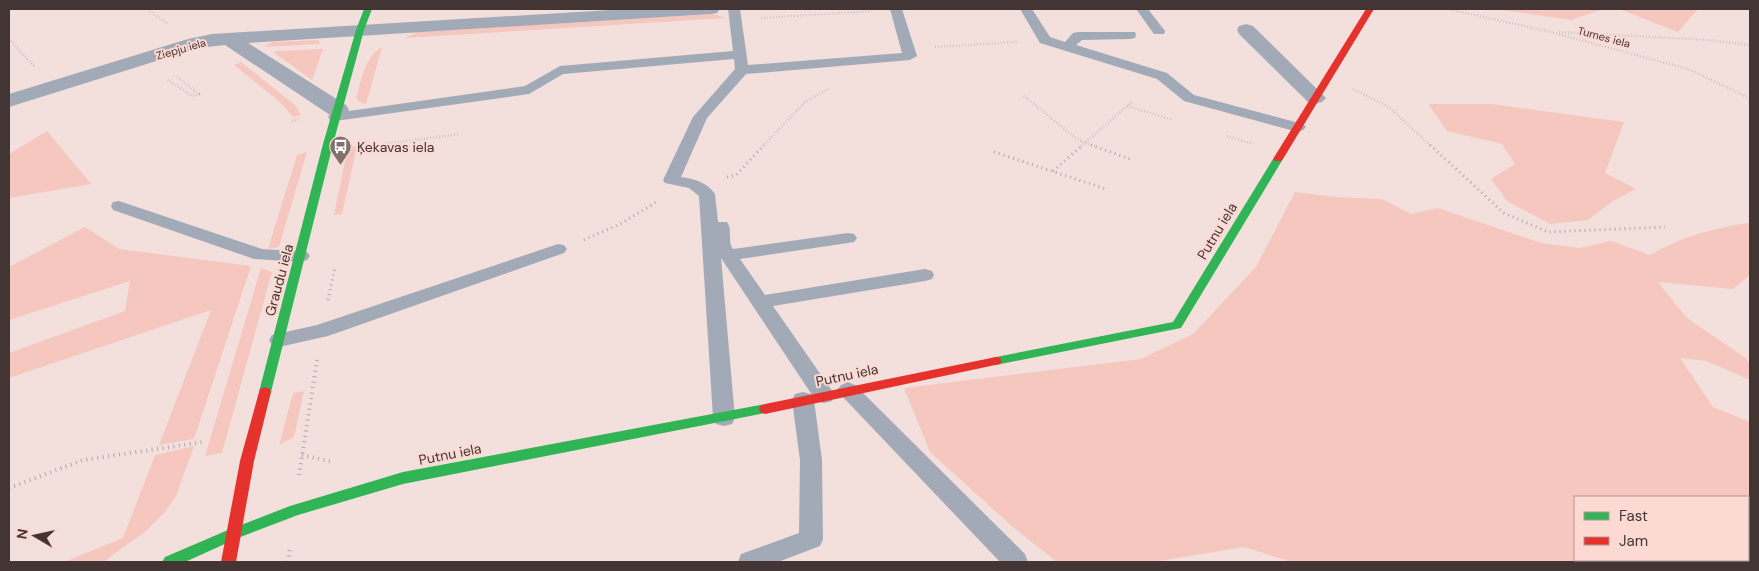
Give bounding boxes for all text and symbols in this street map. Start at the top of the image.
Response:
street label: Tumes iela [1576,23,1632,51]
street label: Ziepju iela [155,35,207,63]
bus stop icon: Ķekavas iela [329,135,353,166]
place label: Ķekavas iela [357,138,434,156]
street label: Putnu iela [1193,199,1241,263]
street label: Graudu iela [261,242,297,318]
street label: Putnu iela [814,360,880,390]
street label: Putnu iela [417,439,483,469]
legend [1574,496,1749,561]
text: Fast [1619,506,1648,526]
north arrow [10,511,60,561]
text: N [12,528,32,540]
text: Jam [1619,531,1648,551]

